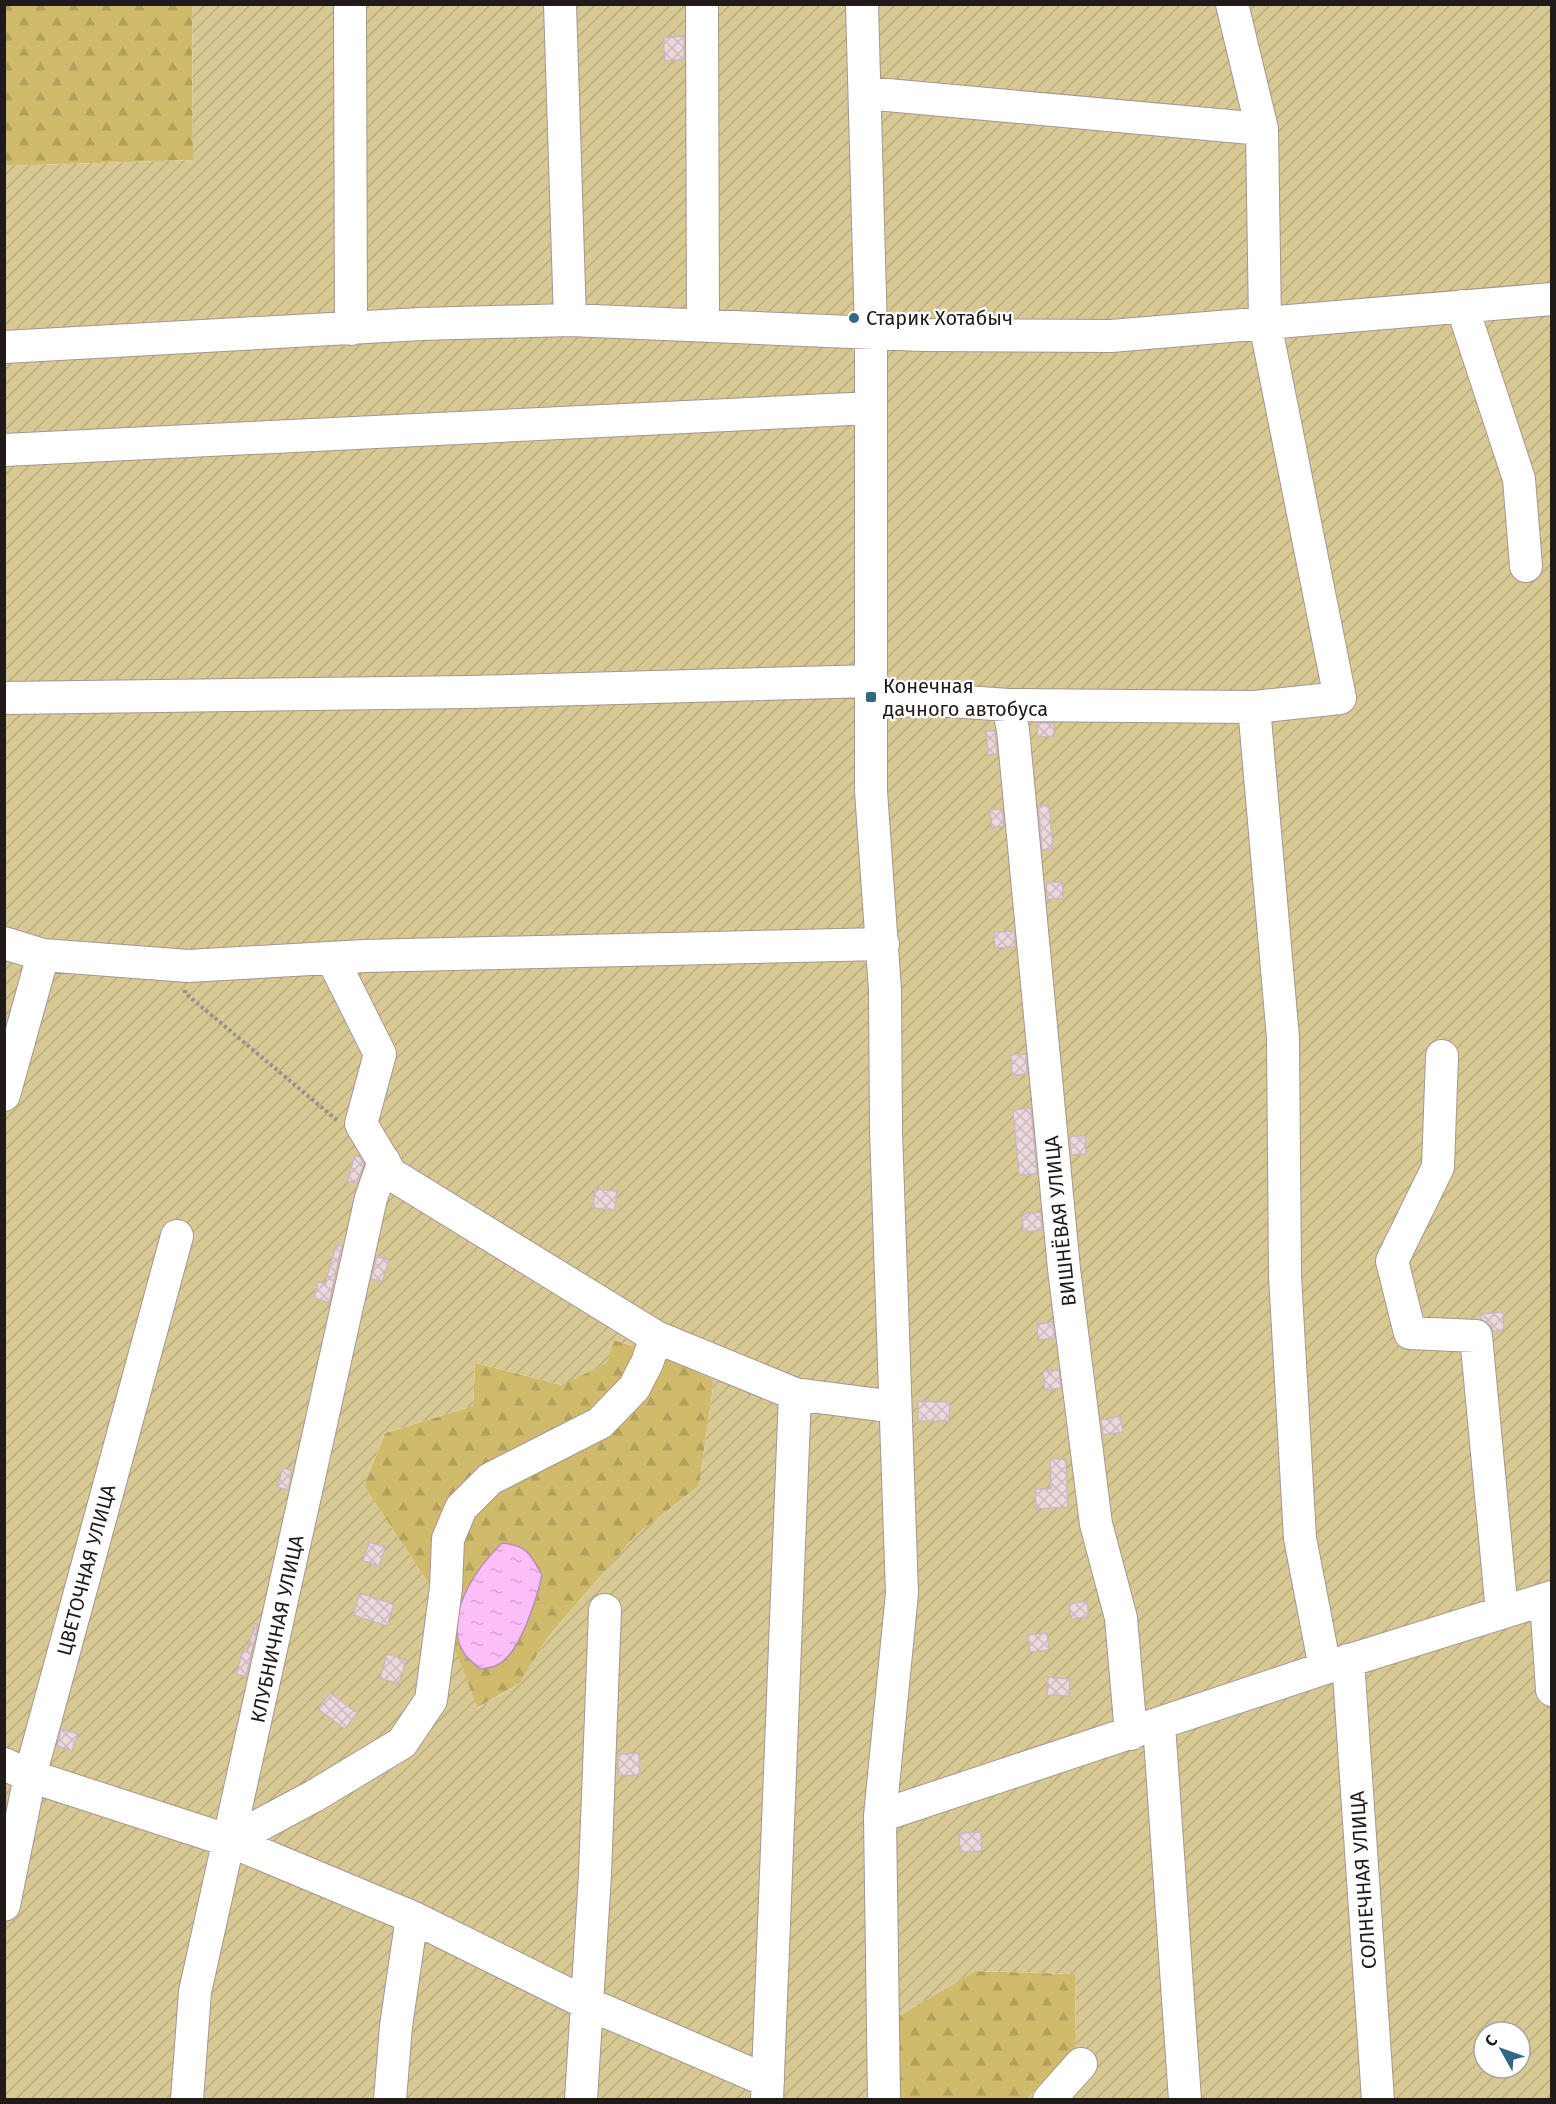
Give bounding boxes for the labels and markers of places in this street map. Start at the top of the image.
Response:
place label: Старик Хотабыч [866,306,1013,330]
marker: Старик Хотабыч [847,311,861,325]
place label: Конечная дачного автобуса [883,674,1048,721]
marker: Конечная дачного автобуса [864,690,878,704]

